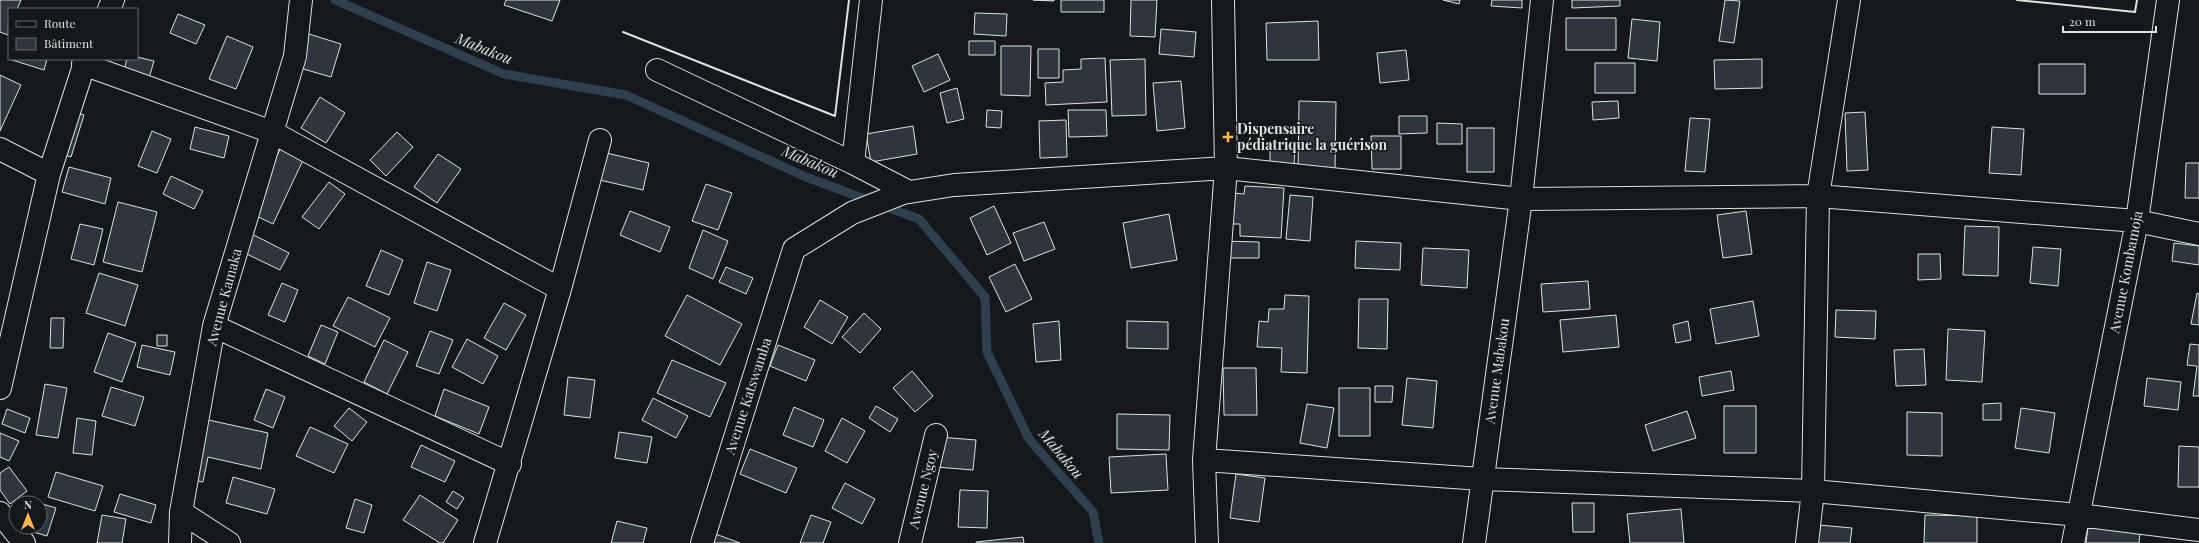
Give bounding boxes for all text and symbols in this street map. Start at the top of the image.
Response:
legend [8,8,138,60]
scale bar [2063,8,2156,34]
text: 20 m [2069,13,2096,29]
text: Route [44,15,76,31]
water label: Mabakou [452,27,516,68]
text: Bâtiment [44,35,94,51]
place label: Dispensaire pédiatrique la guérison [1237,119,1388,154]
marker: Dispensaire pédiatrique la guérison [1222,131,1234,143]
water label: Mabakou [778,140,842,182]
street label: Avenue Kombamoja [2104,209,2147,336]
street label: Avenue Kamaka [201,246,246,348]
street label: Avenue Mabakou [1480,317,1513,426]
street label: Avenue Katswamba [719,335,775,458]
water label: Mabakou [1034,423,1089,483]
street label: Avenue Ngoy [903,447,942,532]
north arrow [8,495,48,535]
text: N [24,497,32,512]

